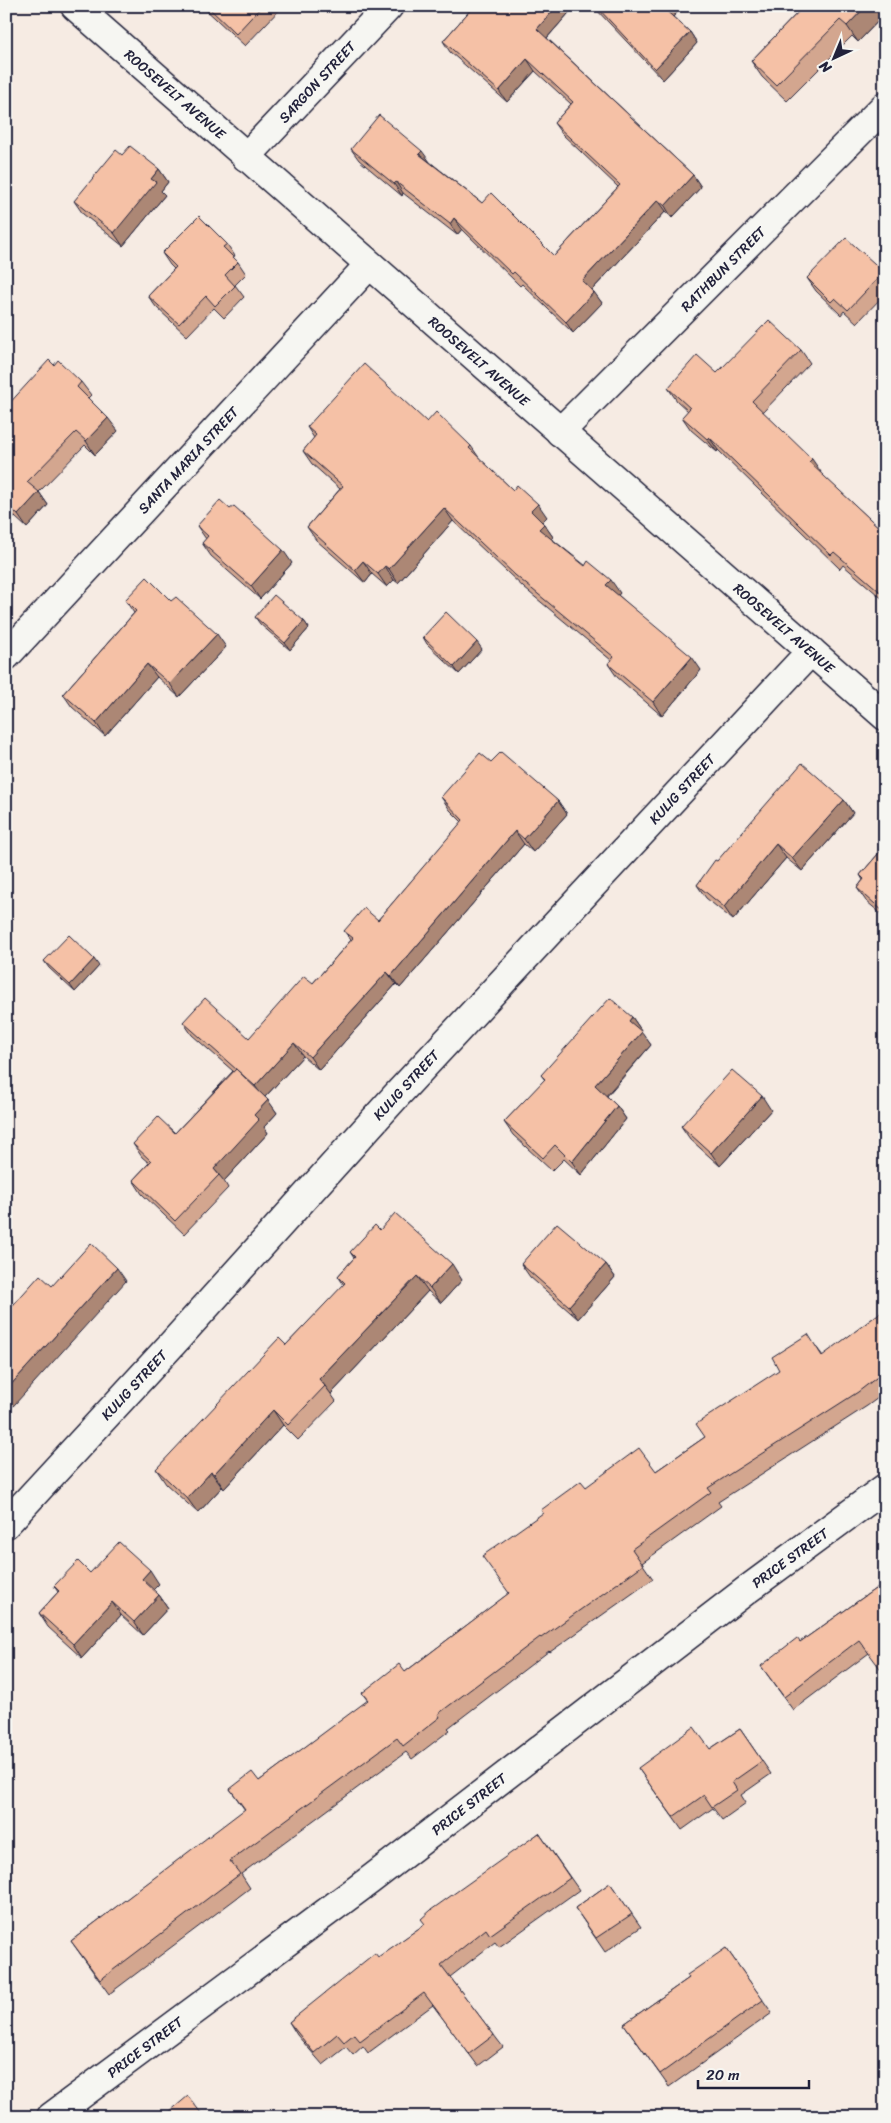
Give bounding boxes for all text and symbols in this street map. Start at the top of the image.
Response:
north arrow [808,32,858,82]
street label: SARGON STREET [272,34,363,129]
street label: ROOSEVELT AVENUE [118,43,232,147]
text: N [813,54,838,80]
street label: RATHBUN STREET [675,220,773,318]
street label: ROOSEVELT AVENUE [422,310,536,414]
street label: SANTA MARIA STREET [132,400,246,520]
street label: ROOSEVELT AVENUE [727,577,841,681]
street label: KULIG STREET [643,747,723,830]
street label: KULIG STREET [367,1043,447,1126]
street label: KULIG STREET [95,1343,175,1426]
street label: PRICE STREET [746,1521,835,1595]
street label: PRICE STREET [426,1766,514,1842]
street label: PRICE STREET [102,2010,190,2085]
scale bar [698,2058,810,2090]
text: 20 m [706,2062,740,2088]

